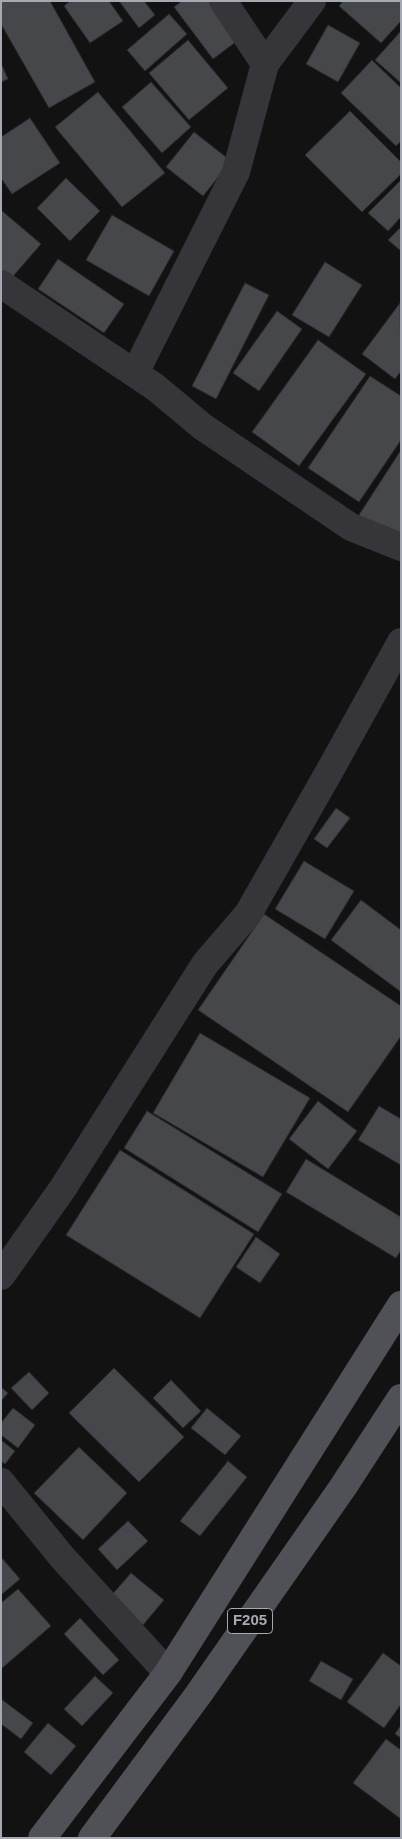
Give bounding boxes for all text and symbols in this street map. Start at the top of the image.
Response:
road number: F205 [228,1608,272,1634]

